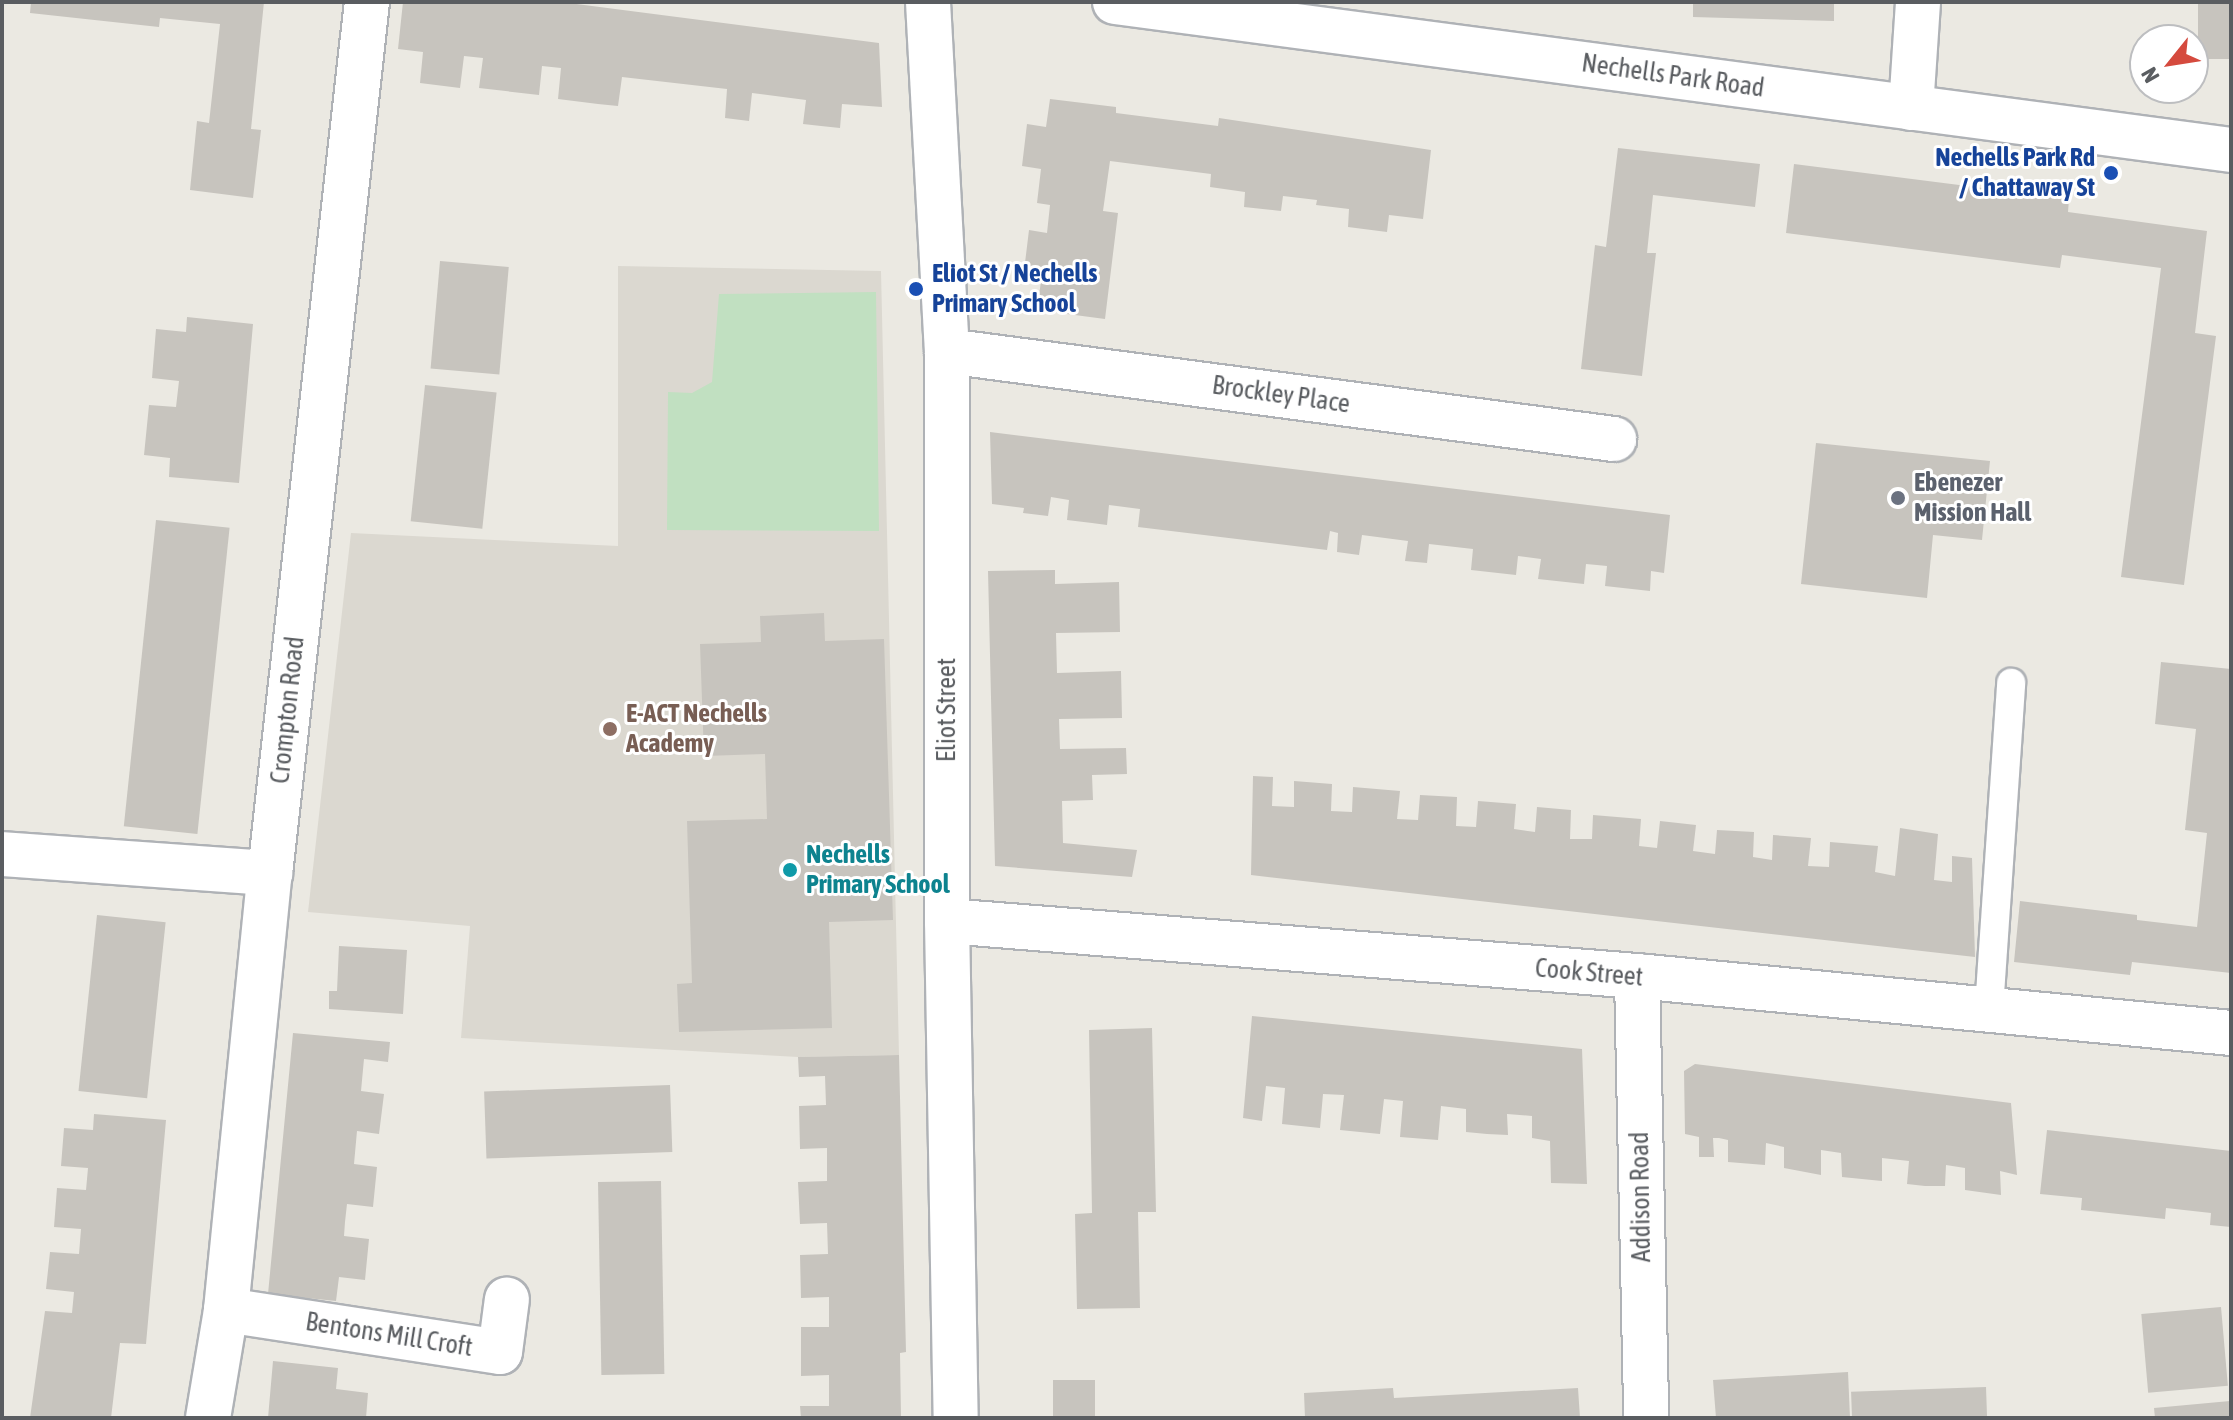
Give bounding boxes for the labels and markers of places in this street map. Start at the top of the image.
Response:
place label: Nechells Park Rd / Chattaway St [1935,142,2095,204]
marker: Nechells Park Rd / Chattaway St [2102,164,2120,182]
place label: Eliot St / Nechells Primary School [932,258,1098,320]
marker: Eliot St / Nechells Primary School [907,280,925,298]
place label: Ebenezer Mission Hall [1914,467,2031,528]
marker: Ebenezer Mission Hall [1889,489,1907,507]
place label: E-ACT Nechells Academy [626,698,767,760]
marker: E-ACT Nechells Academy [601,720,619,738]
place label: Nechells Primary School [806,839,950,900]
marker: Nechells Primary School [781,861,799,879]

